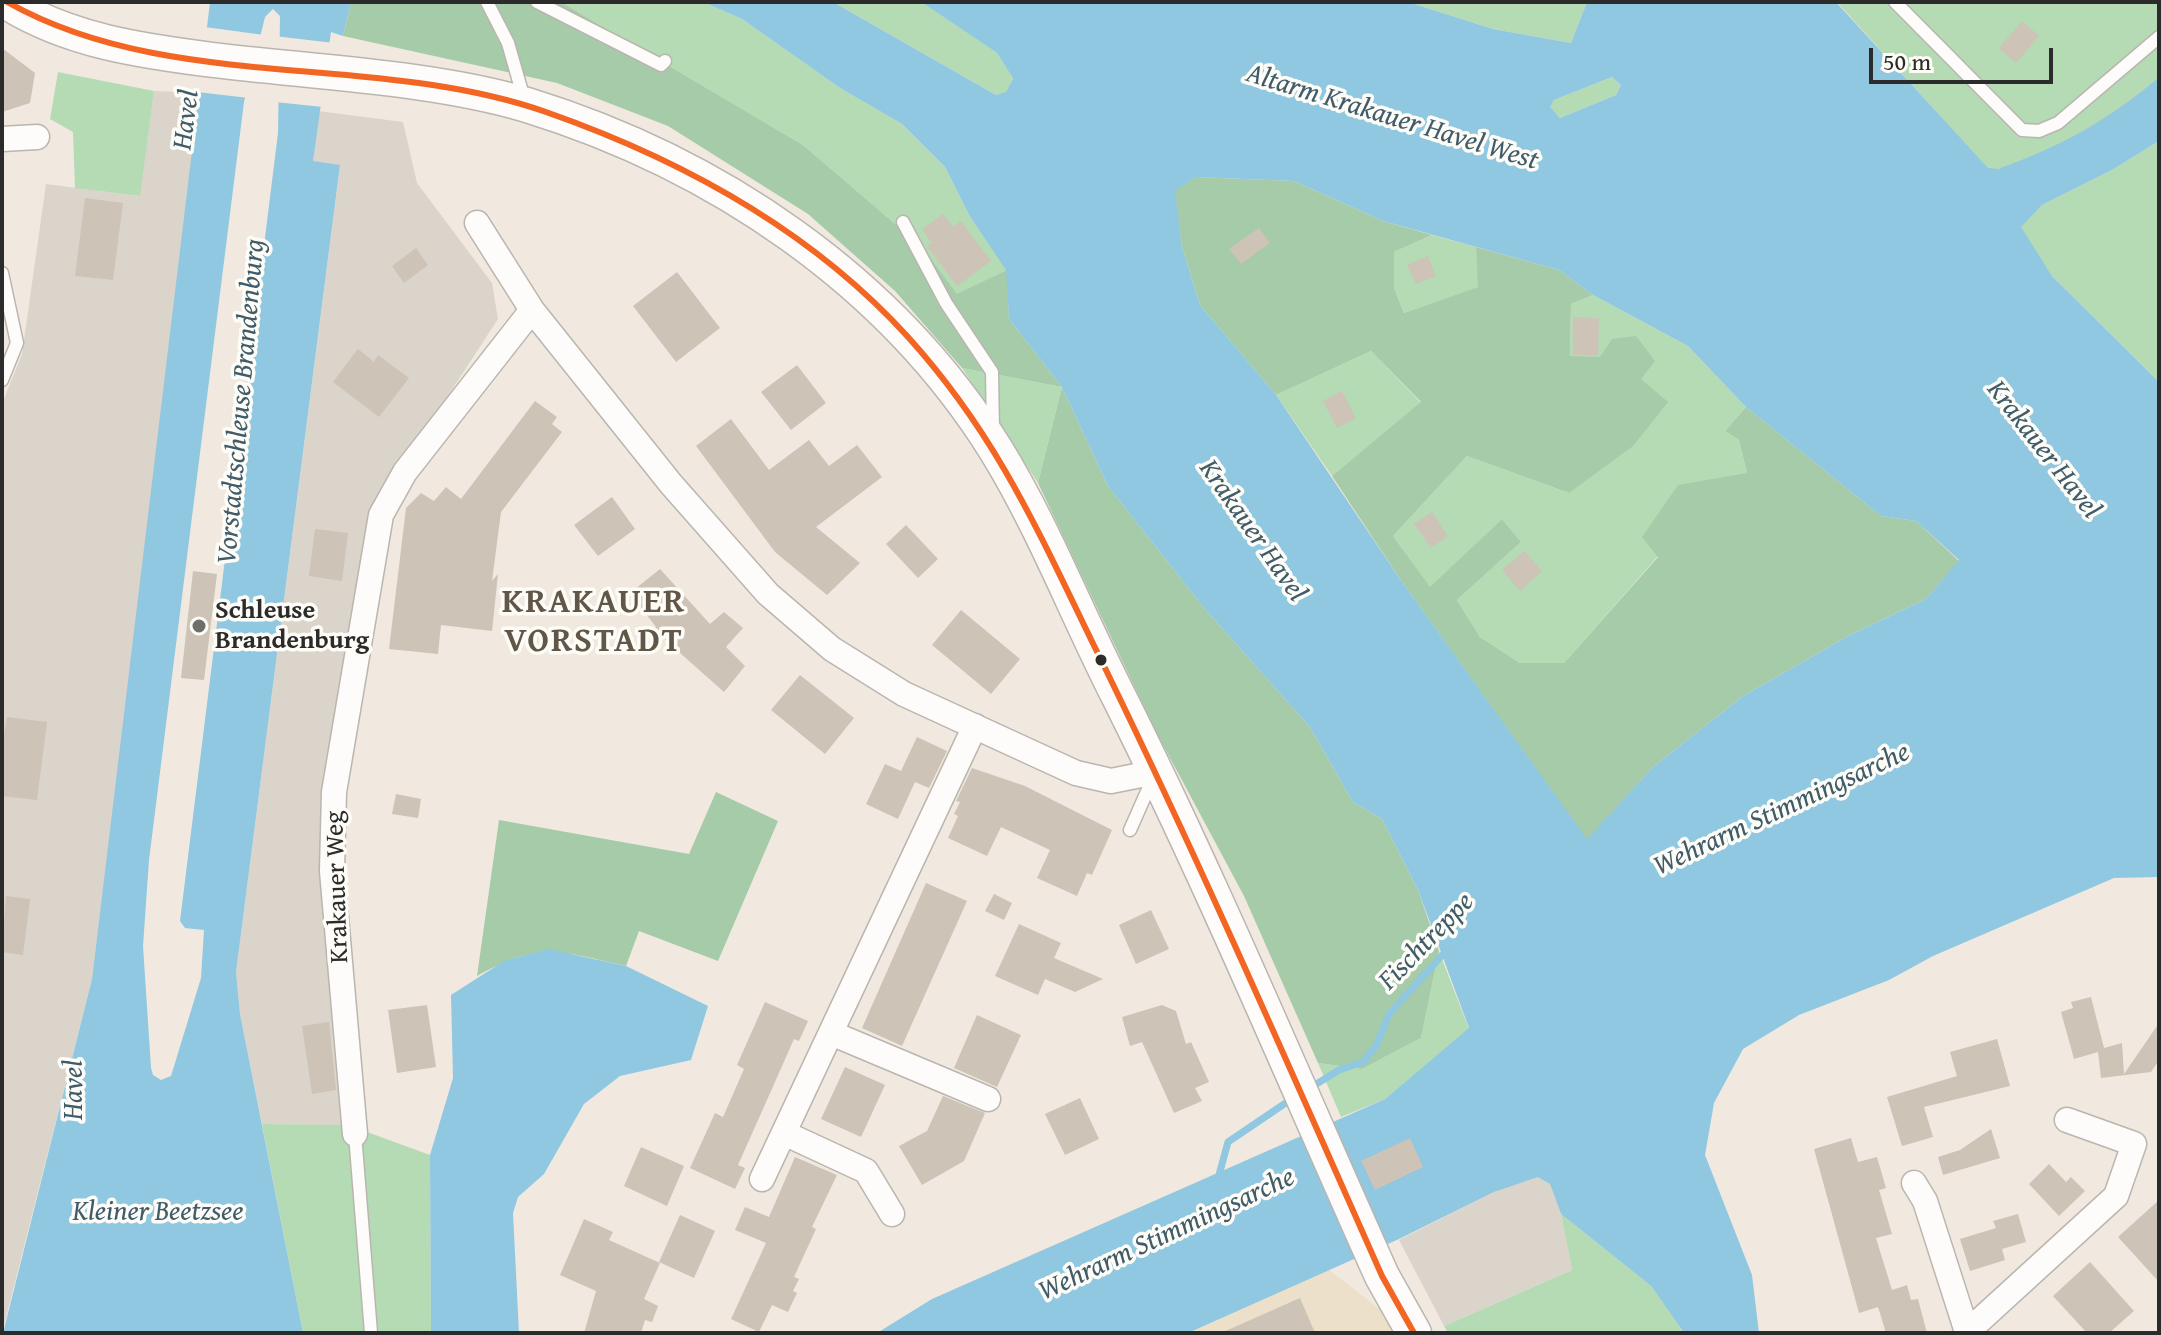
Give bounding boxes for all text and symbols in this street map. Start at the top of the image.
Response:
scale bar [1873,32,2057,82]
text: 50 m [1883,44,1931,79]
water label: Altarm Krakauer Havel West [1242,58,1542,178]
water label: Havel [167,88,207,152]
water label: Vorstadtschleuse Brandenburg [211,238,273,566]
water label: Krakauer Havel [1979,374,2107,526]
water label: Krakauer Havel [1191,453,1313,609]
district label: KRAKAUER VORSTADT [502,583,686,662]
place label: Schleuse Brandenburg [215,595,369,656]
marker: Schleuse Brandenburg [190,617,208,635]
unlabelled marker [1093,652,1109,668]
water label: Wehrarm Stimmingsarche [1649,736,1915,884]
street label: Krakauer Weg [320,810,356,964]
water label: Fischtreppe [1372,886,1482,998]
water label: Havel [58,1060,92,1120]
water label: Wehrarm Stimmingsarche [1034,1161,1300,1309]
water label: Kleiner Beetzsee [72,1196,244,1230]

